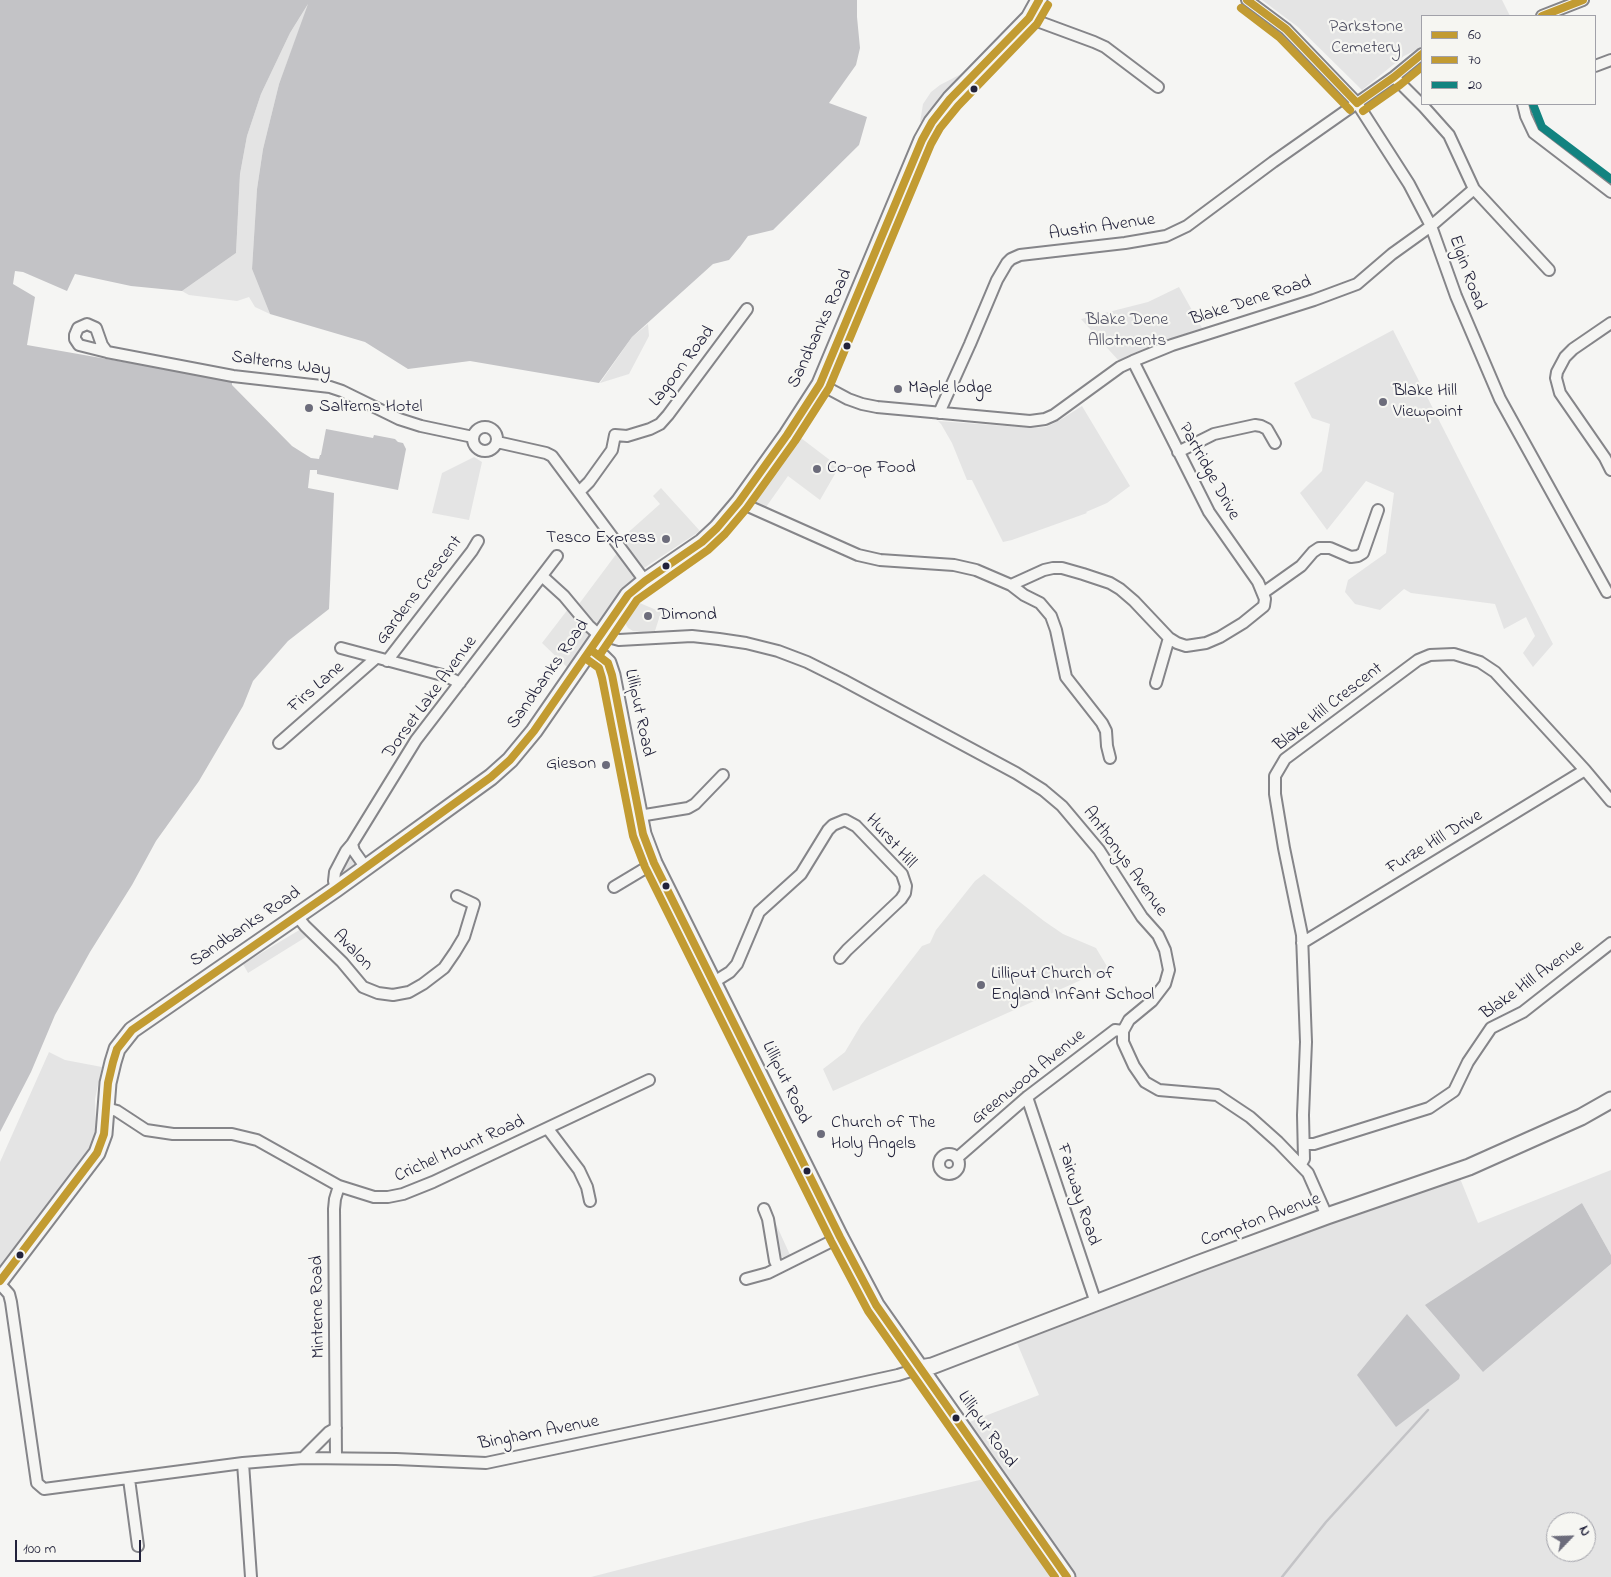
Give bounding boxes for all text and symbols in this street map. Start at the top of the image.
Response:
legend [1421,15,1596,105]
park label: Parkstone Cemetery [1329,17,1403,59]
text: 60 [1468,24,1481,46]
text: 70 [1468,49,1481,71]
text: 20 [1468,74,1482,96]
unlabelled marker [969,84,979,94]
street label: Austin Avenue [1048,210,1156,246]
street label: Elgin Road [1443,233,1489,313]
street label: Sandbanks Road [784,266,858,392]
street label: Blake Dene Road [1188,272,1314,332]
park label: Blake Dene Allotments [1086,310,1168,352]
street label: Lagoon Road [646,322,720,412]
unlabelled marker [842,341,852,351]
street label: Salterns Way [230,347,332,383]
place label: Maple lodge [908,378,992,400]
place label: Blake Hill Viewpoint [1393,381,1463,424]
marker: Maple lodge [892,383,904,395]
marker: Blake Hill Viewpoint [1377,396,1389,408]
place label: Salterns Hotel [319,397,422,419]
marker: Salterns Hotel [303,402,315,414]
street label: Partridge Drive [1172,420,1244,524]
place label: Co-op Food [827,458,916,480]
marker: Co-op Food [811,463,823,475]
place label: Tesco Express [546,528,656,550]
street label: Gardens Crescent [372,532,468,650]
marker: Tesco Express [660,533,672,545]
unlabelled marker [661,561,671,571]
place label: Dimond [658,605,717,627]
marker: Dimond [642,610,654,622]
street label: Sandbanks Road [503,616,595,734]
street label: Dorset Lake Avenue [379,632,483,764]
street label: Firs Lane [284,658,350,718]
street label: Blake Hill Crescent [1270,659,1388,757]
street label: Lilliput Road [618,667,658,759]
place label: Gieson [546,754,596,776]
marker: Gieson [600,759,612,771]
street label: Anthonys Avenue [1077,803,1171,921]
street label: Furze Hill Drive [1383,806,1487,880]
street label: Hurst Hill [860,810,920,874]
unlabelled marker [661,881,671,891]
street label: Sandbanks Road [186,883,306,973]
street label: Avalon [327,926,377,976]
street label: Blake Hill Avenue [1477,936,1589,1026]
place label: Lilliput Church of England Infant School [991,964,1154,1006]
marker: Lilliput Church of England Infant School [975,979,987,991]
street label: Greenwood Avenue [968,1025,1090,1131]
street label: Lilliput Road [756,1038,814,1128]
street label: Crichel Mount Road [392,1112,528,1188]
place label: Church of The Holy Angels [831,1113,935,1156]
marker: Church of The Holy Angels [815,1128,827,1140]
street label: Fairway Road [1050,1142,1104,1248]
unlabelled marker [802,1166,812,1176]
street label: Compton Avenue [1198,1189,1324,1253]
unlabelled marker [15,1250,25,1260]
street label: Minterne Road [307,1255,331,1359]
street label: Lilliput Road [952,1387,1020,1473]
street label: Bingham Avenue [477,1412,601,1456]
unlabelled marker [951,1413,961,1423]
north arrow [1546,1512,1596,1562]
text: N [1573,1523,1596,1540]
scale bar [18,1530,144,1562]
text: 100 m [23,1538,56,1560]

